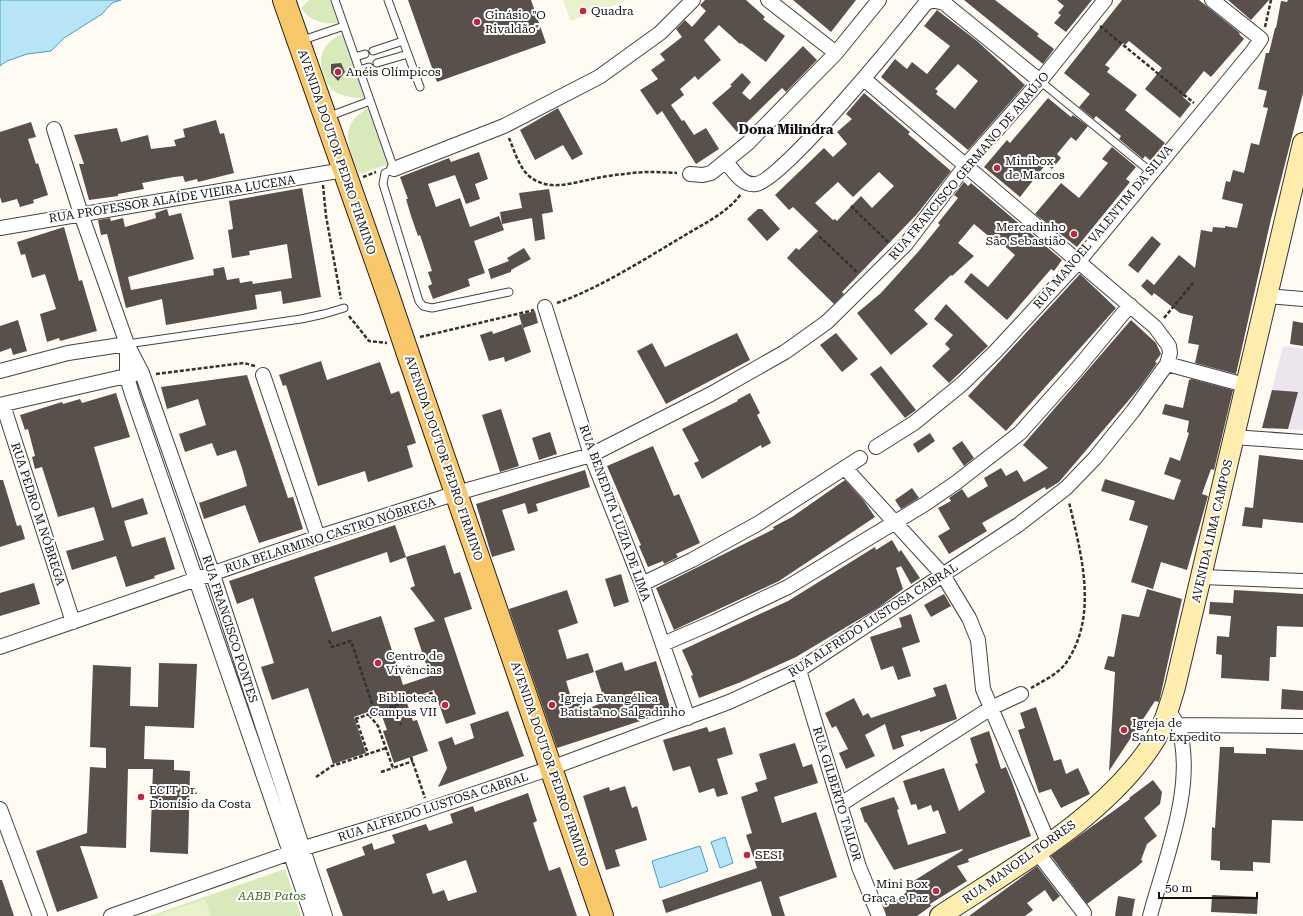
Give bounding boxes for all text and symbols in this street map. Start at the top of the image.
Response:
place label: Quadra [591,4,634,18]
marker: Quadra [578,6,588,16]
place label: Ginásio "O Rivaldão" [485,8,546,36]
marker: Ginásio "O Rivaldão" [472,17,482,27]
street label: AVENIDA DOUTOR PEDRO FIRMINO [295,48,379,256]
place label: Anéis Olímpicos [346,65,441,79]
marker: Anéis Olímpicos [333,67,343,77]
street label: RUA FRANCISCO GERMANO DE ARAÚJO [886,69,1052,263]
district label: Dona Milindra [739,122,834,137]
street label: RUA MANOEL VALENTIM DA SILVA [1030,142,1176,312]
place label: Minibox de Marcos [1005,154,1065,182]
marker: Minibox de Marcos [992,163,1002,173]
street label: RUA PROFESSOR ALAÍDE VIEIRA LUCENA [48,172,297,225]
place label: Mercadinho São Sebastião [986,220,1066,248]
marker: Mercadinho São Sebastião [1069,229,1079,239]
street label: AVENIDA DOUTOR PEDRO FIRMINO [402,354,486,562]
street label: RUA BENEDITA LUZIA DE LIMA [577,423,654,604]
street label: RUA PEDRO M NÓBREGA [8,441,68,588]
street label: AVENIDA LIMA CAMPOS [1189,458,1235,604]
street label: RUA BELARMINO CASTRO NÓBREGA [223,494,438,576]
street label: RUA FRANCISCO PONTES [199,553,261,705]
street label: RUA ALFREDO LUSTOSA CABRAL [786,560,960,680]
place label: Centro de Vivências [386,649,443,677]
marker: Centro de Vivências [373,658,383,668]
street label: AVENIDA DOUTOR PEDRO FIRMINO [508,660,592,868]
place label: Biblioteca Campus VII [369,691,437,719]
place label: Igreja Evangélica Batista no Salgadinho [560,691,686,719]
marker: Biblioteca Campus VII [440,700,450,710]
marker: Igreja Evangélica Batista no Salgadinho [547,700,557,710]
place label: Igreja de Santo Expedito [1132,716,1221,744]
street label: RUA GILBERTO TAILOR [810,725,864,864]
marker: Igreja de Santo Expedito [1119,725,1129,735]
street label: RUA ALFREDO LUSTOSA CABRAL [336,770,530,844]
place label: ECIT Dr. Dionísio da Costa [149,783,251,811]
marker: ECIT Dr. Dionísio da Costa [136,792,146,802]
street label: RUA MANOEL TORRES [960,818,1078,906]
place label: SESI [755,848,782,862]
marker: SESI [742,850,752,860]
scale bar [1159,874,1257,900]
place label: Mini Box Graça e Paz [862,877,928,905]
text: 50 m [1165,881,1192,895]
marker: Mini Box Graça e Paz [931,886,941,896]
park label: AABB Patos [237,889,306,903]

